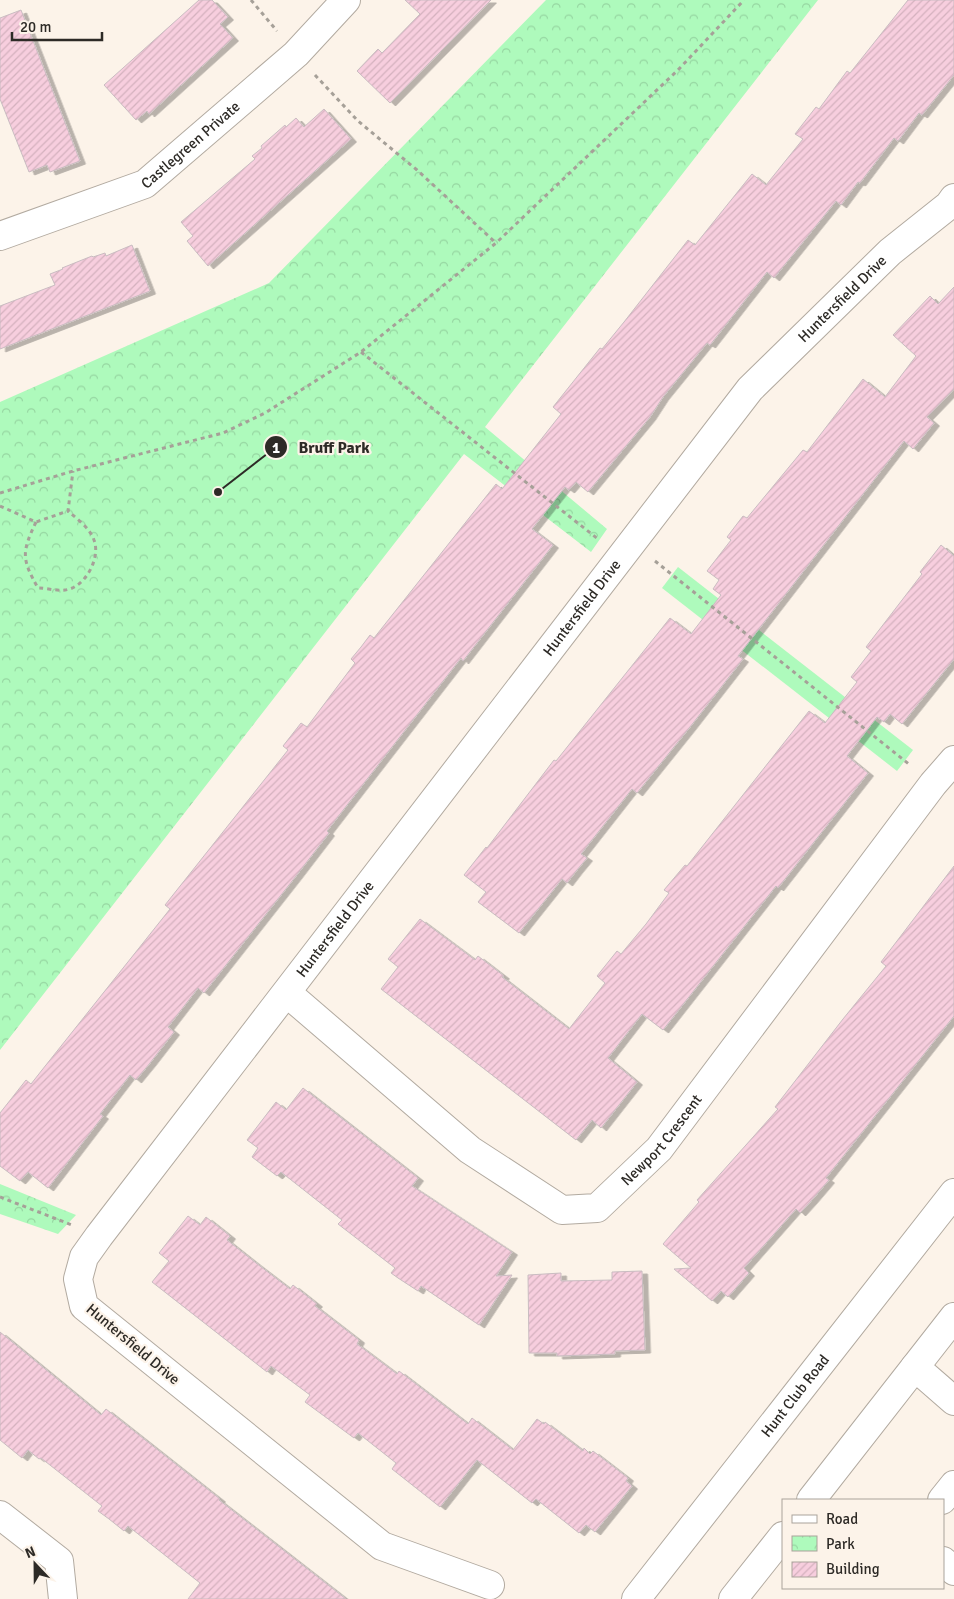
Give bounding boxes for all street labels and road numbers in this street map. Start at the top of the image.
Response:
street label: Castlegreen Private [137,97,244,192]
street label: Huntersfield Drive [794,252,890,346]
street label: Huntersfield Drive [539,556,624,660]
street label: Huntersfield Drive [292,877,378,981]
street label: Newport Crescent [617,1091,706,1189]
street label: Huntersfield Drive [83,1300,183,1388]
street label: Hunt Club Road [757,1351,833,1441]

